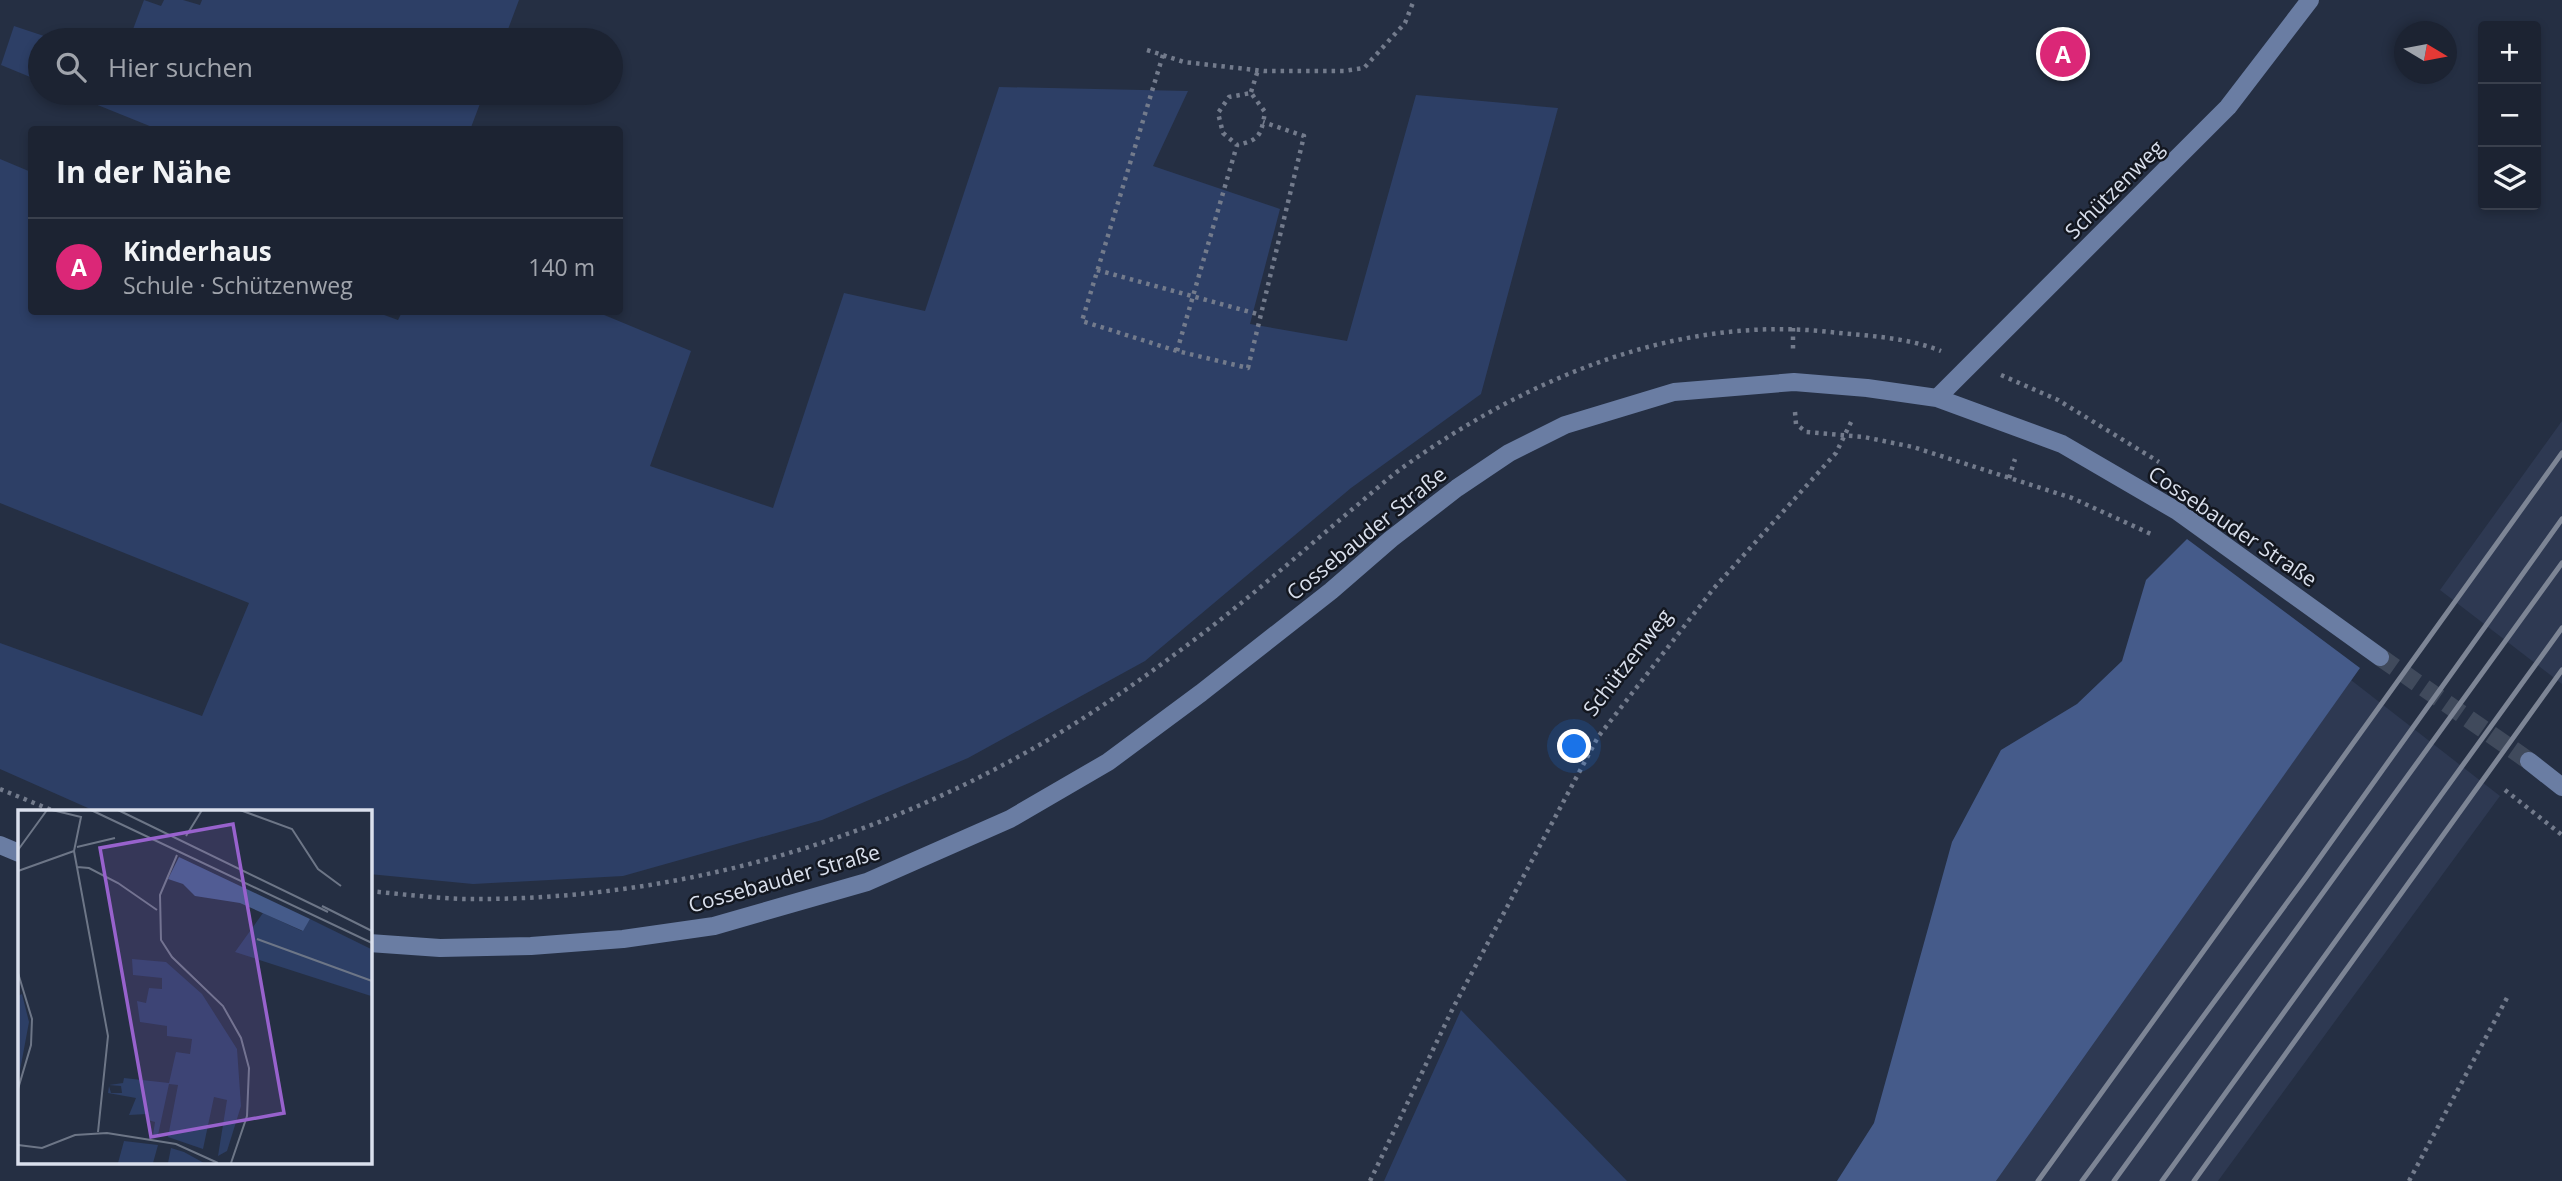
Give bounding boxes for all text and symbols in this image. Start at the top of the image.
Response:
north arrow [2394,21,2457,84]
map controls [2478,21,2541,210]
button: + [2478,21,2541,84]
search box [28,28,623,105]
pin: A [2040,28,2086,80]
icon: search [52,48,90,86]
text: Hier suchen [108,49,253,85]
button: − [2478,84,2541,147]
street label: Schützenweg [2059,134,2169,244]
button: layers [2478,147,2541,210]
text: In der Nähe [56,151,232,192]
text: Kinderhaus [123,233,272,269]
text: A [71,251,87,283]
text: 140 m [528,251,595,283]
text: Schule · Schützenweg [123,269,353,301]
street label: Cossebauder Straße [2143,459,2323,593]
street label: Cossebauder Straße [1280,460,1452,606]
street label: Schützenweg [1576,603,1678,721]
your location [1557,729,1591,763]
inset map [18,810,371,1164]
street label: Cossebauder Straße [685,837,883,919]

